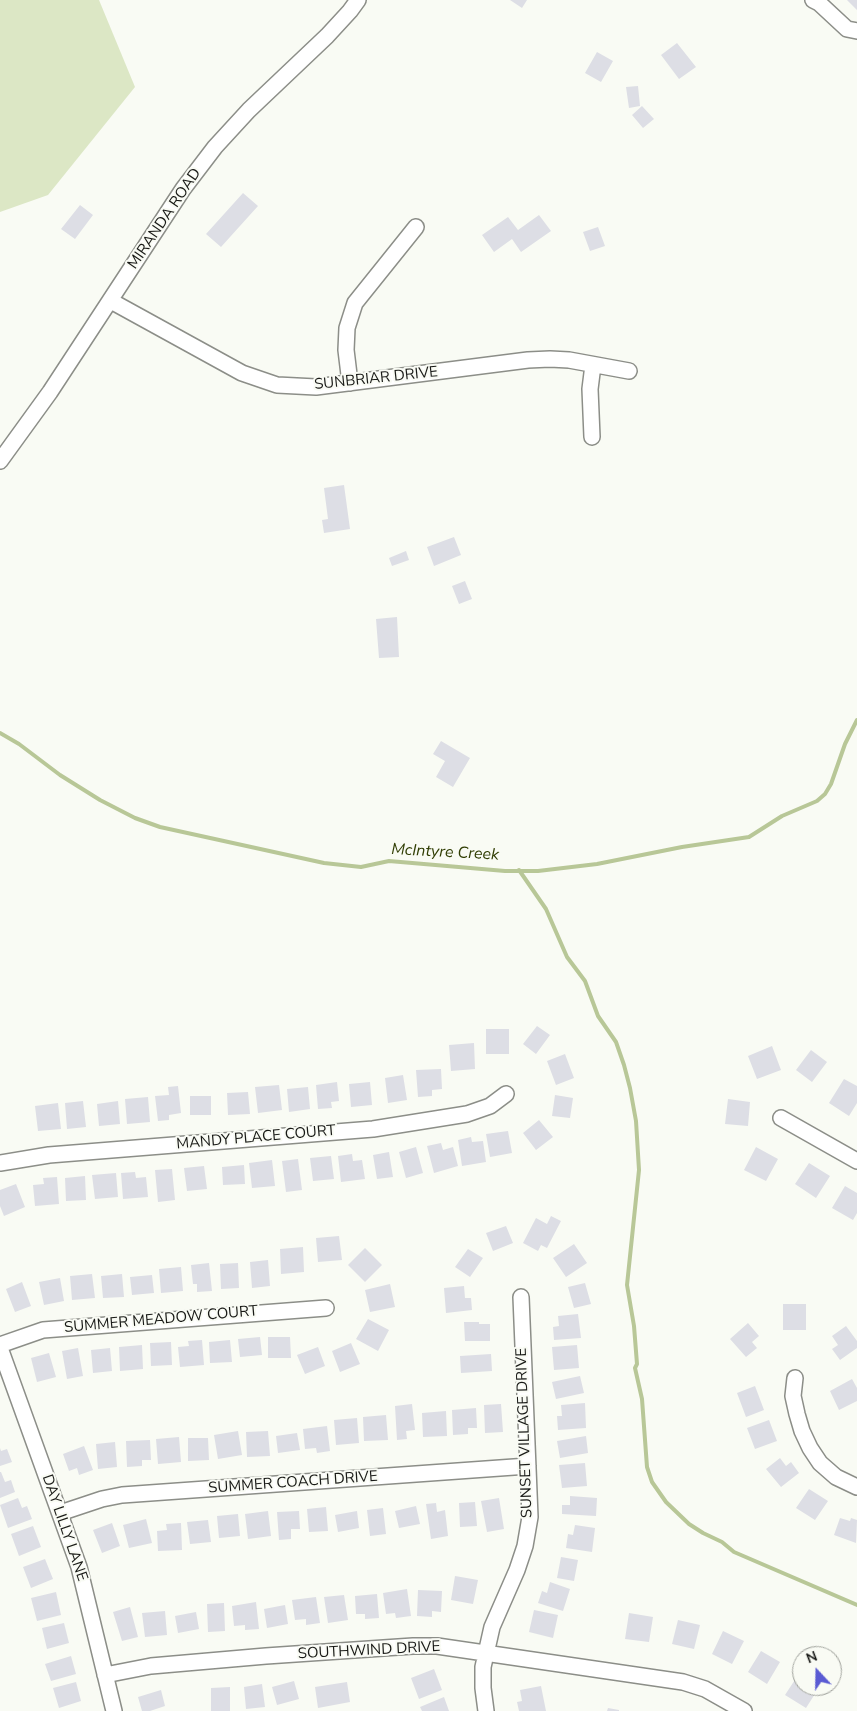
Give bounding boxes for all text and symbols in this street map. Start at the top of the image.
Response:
street label: MIRANDA ROAD [125,165,205,273]
street label: SUNBRIAR DRIVE [313,364,439,394]
water label: McIntyre Creek [391,841,499,865]
street label: MANDY PLACE COURT [176,1122,336,1154]
street label: SUMMER MEADOW COURT [63,1303,259,1337]
street label: SUNSET VILLAGE DRIVE [513,1348,537,1518]
street label: SUMMER COACH DRIVE [208,1468,378,1498]
street label: DAY LILLY LANE [37,1472,91,1584]
street label: SOUTHWIND DRIVE [297,1638,441,1664]
north arrow [792,1646,842,1696]
text: N [803,1647,820,1668]

